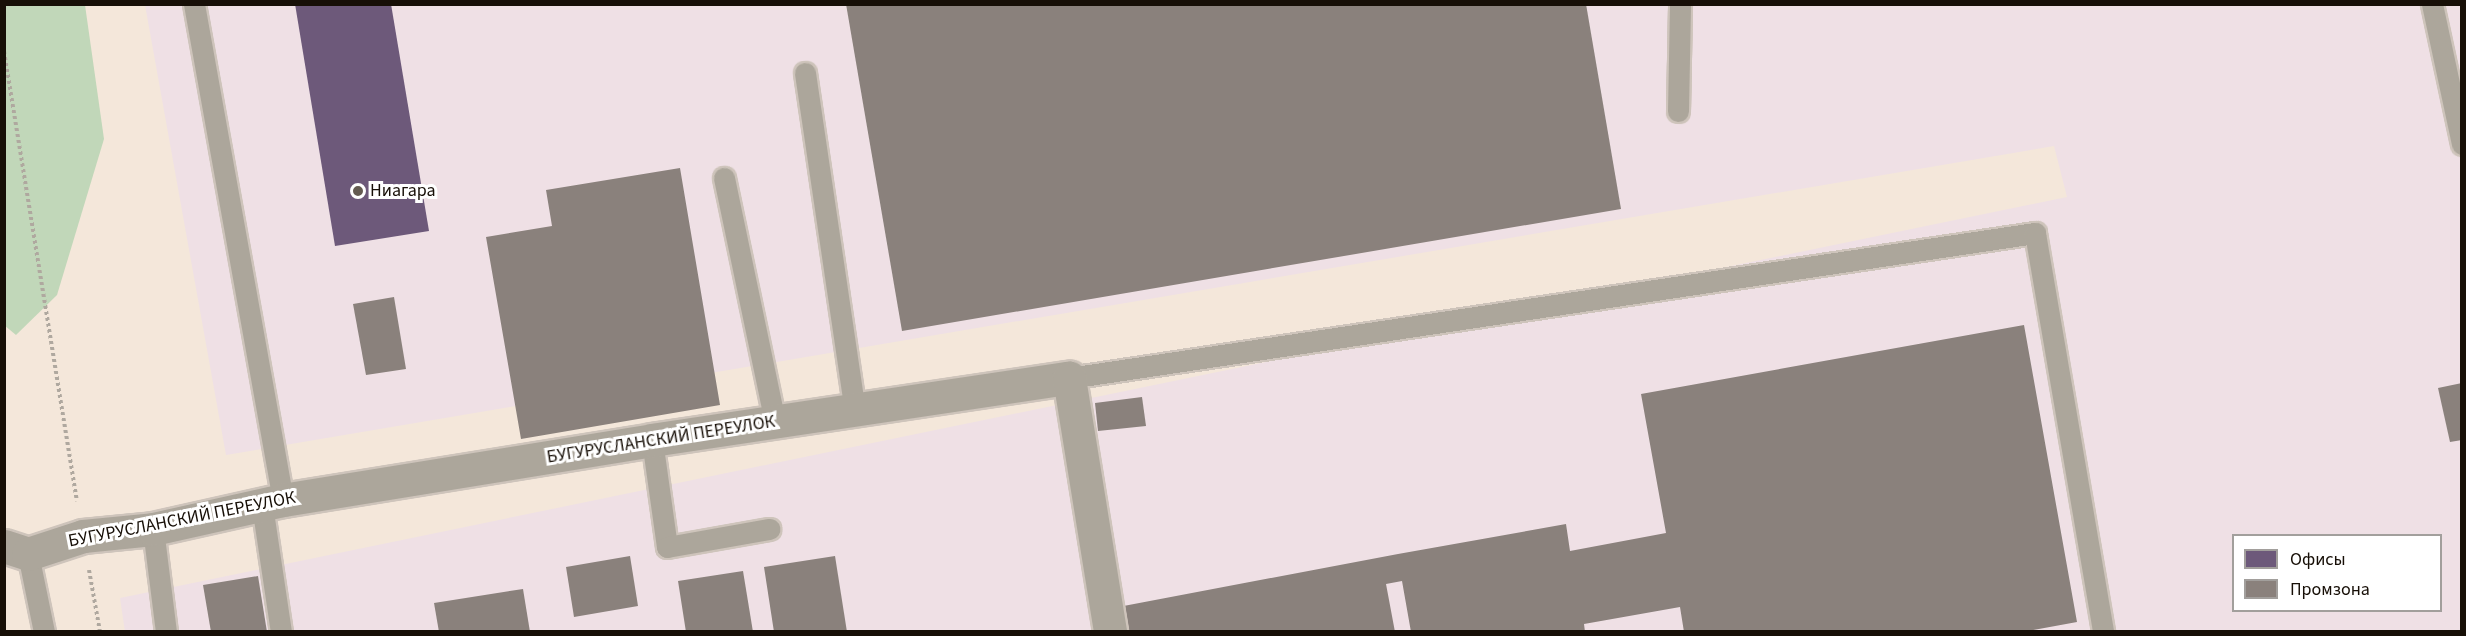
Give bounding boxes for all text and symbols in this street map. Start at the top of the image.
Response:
place label: Ниагара [370,180,436,202]
marker: Ниагара [351,184,365,198]
street label: БУГУРУСЛАНСКИЙ ПЕРЕУЛОК [545,411,777,469]
street label: БУГУРУСЛАНСКИЙ ПЕРЕУЛОК [67,487,297,553]
legend [2232,534,2442,612]
text: Офисы [2290,547,2346,572]
text: Промзона [2290,577,2370,602]

